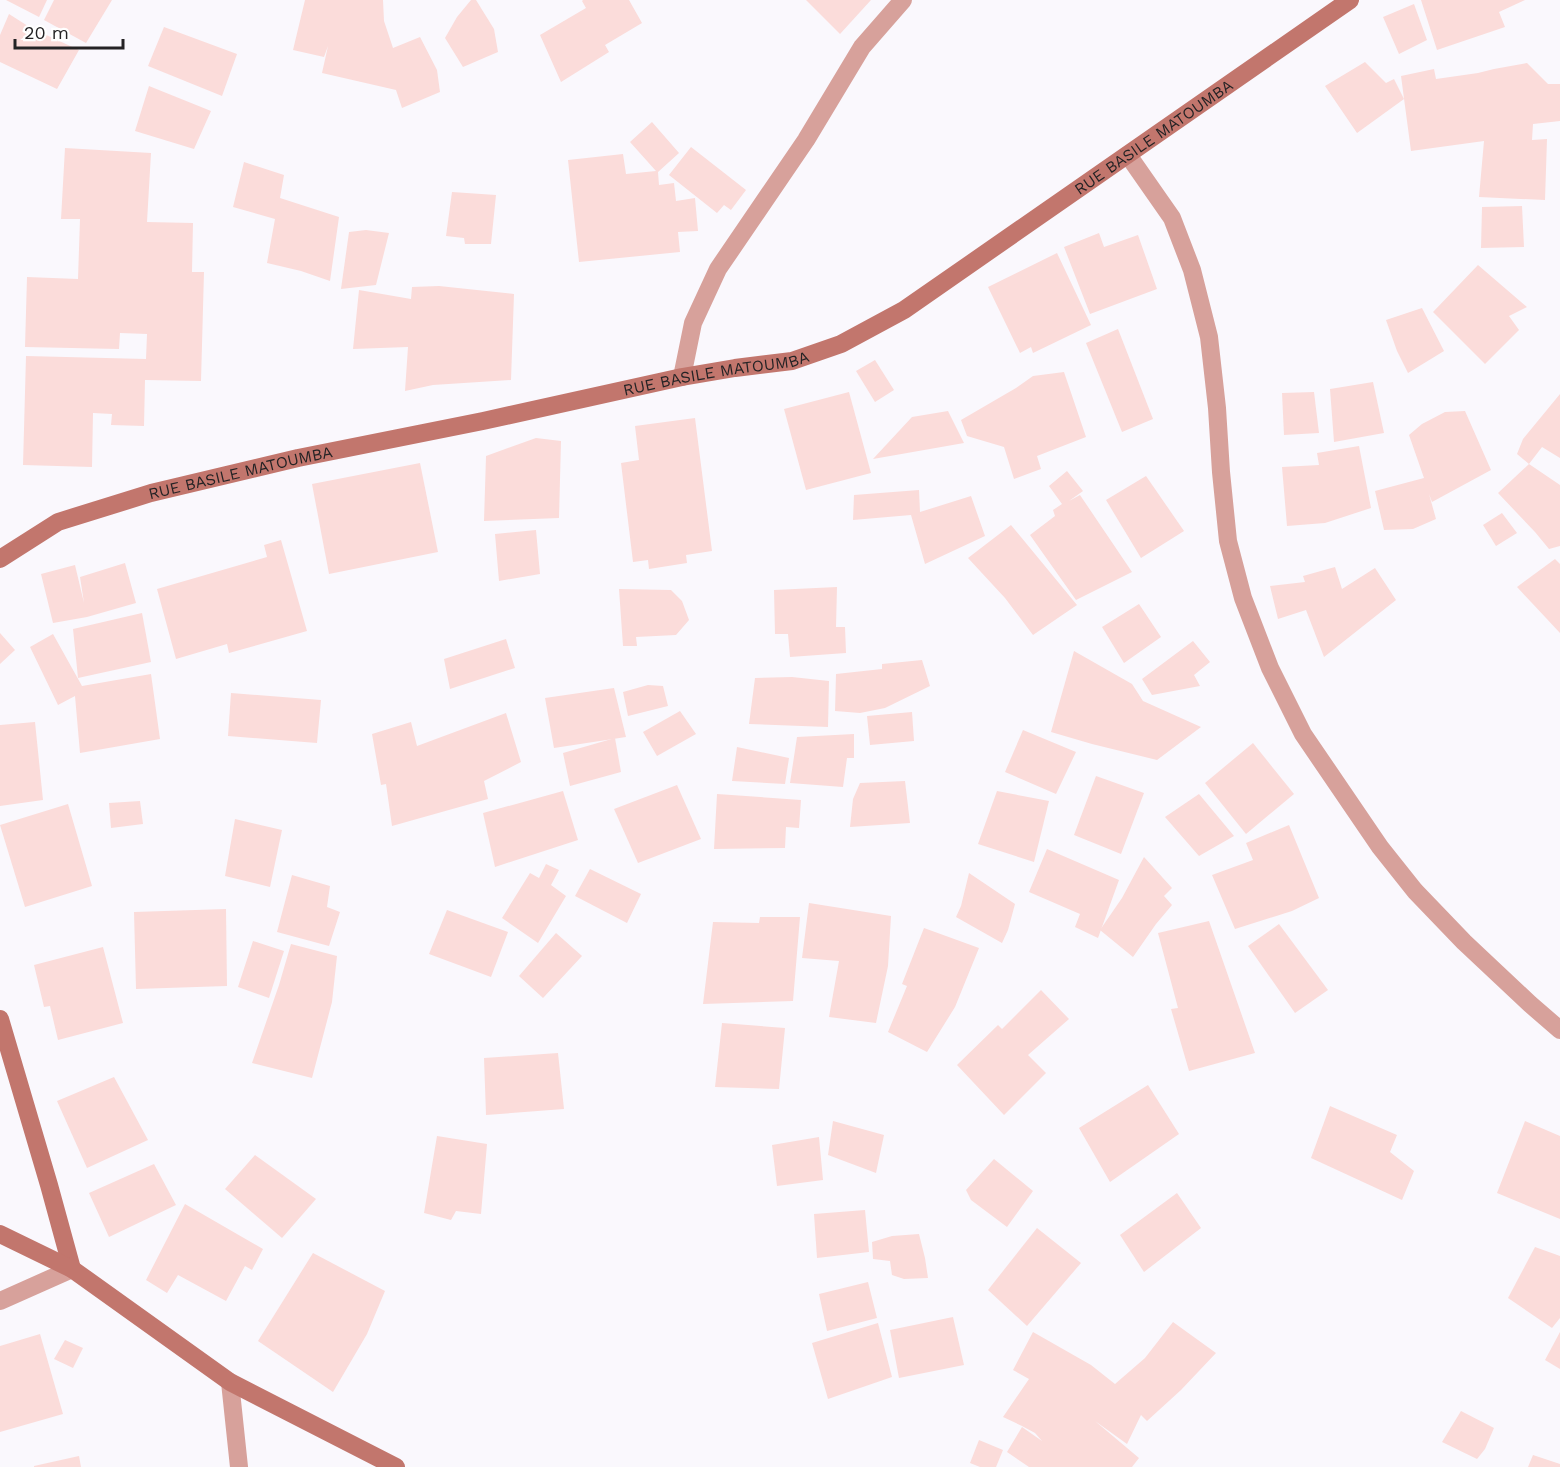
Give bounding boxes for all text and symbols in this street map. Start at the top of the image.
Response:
scale bar [15,12,123,50]
text: 20 m [24,22,69,43]
street label: RUE BASILE MATOUMBA [1070,75,1236,198]
street label: RUE BASILE MATOUMBA [621,346,812,399]
street label: RUE BASILE MATOUMBA [146,442,335,503]

